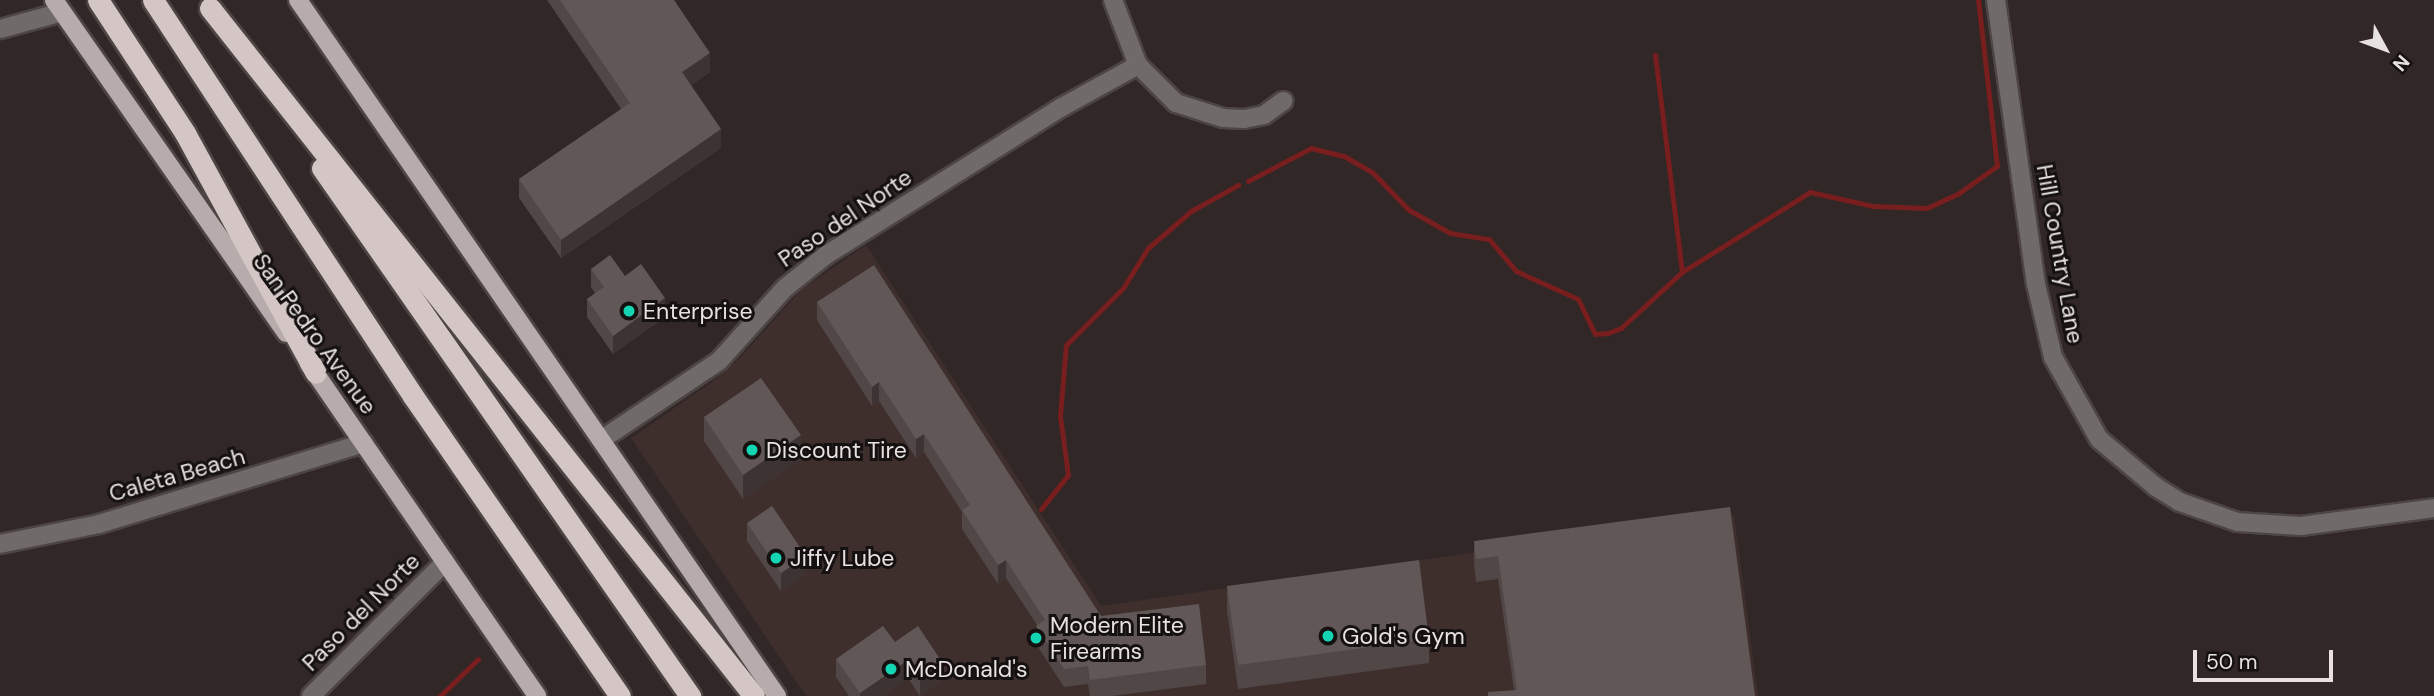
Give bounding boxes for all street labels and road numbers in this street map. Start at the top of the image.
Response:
street label: Hill Country Lane [2031,162,2089,346]
street label: Paso del Norte [773,163,917,273]
street label: San Pedro Avenue [248,249,382,419]
street label: Caleta Beach [106,442,248,508]
street label: Paso del Norte [296,547,426,677]

